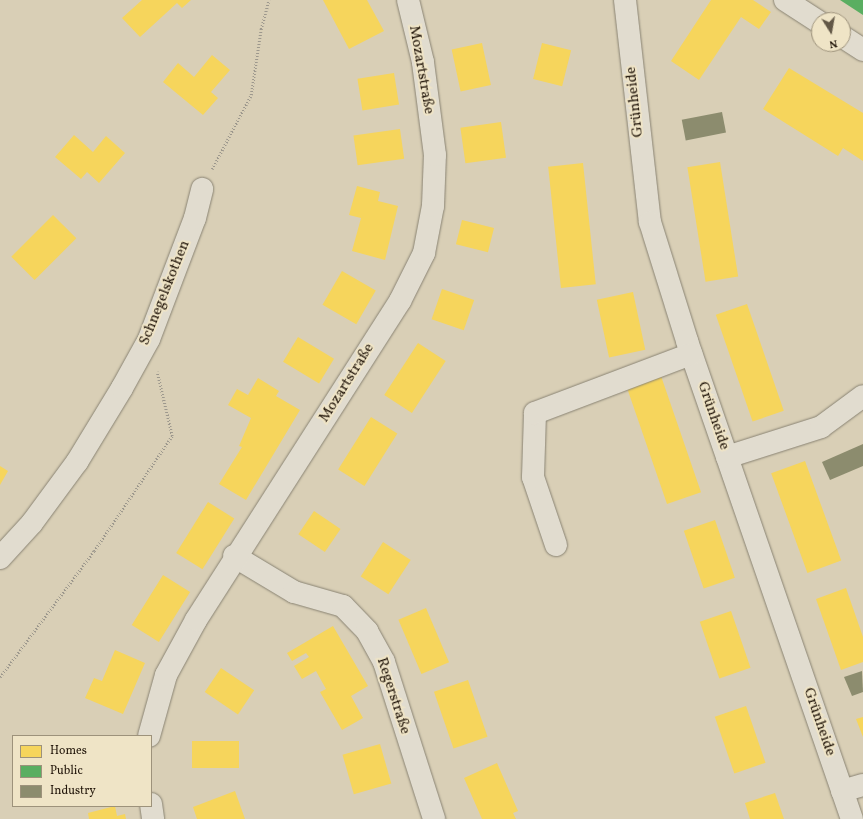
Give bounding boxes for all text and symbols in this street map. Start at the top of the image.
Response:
north arrow [811,12,851,52]
street label: Mozartstraße [404,24,438,116]
text: N [828,35,839,51]
street label: Grünheide [622,66,648,138]
street label: Schnegelskothen [136,238,194,348]
street label: Mozartstraße [316,340,378,426]
street label: Grünheide [693,380,733,452]
street label: Regerstraße [372,655,414,737]
street label: Grünheide [799,686,839,758]
legend [12,735,152,807]
text: Homes [50,743,87,759]
text: Public [50,763,83,779]
text: Industry [50,783,96,799]

